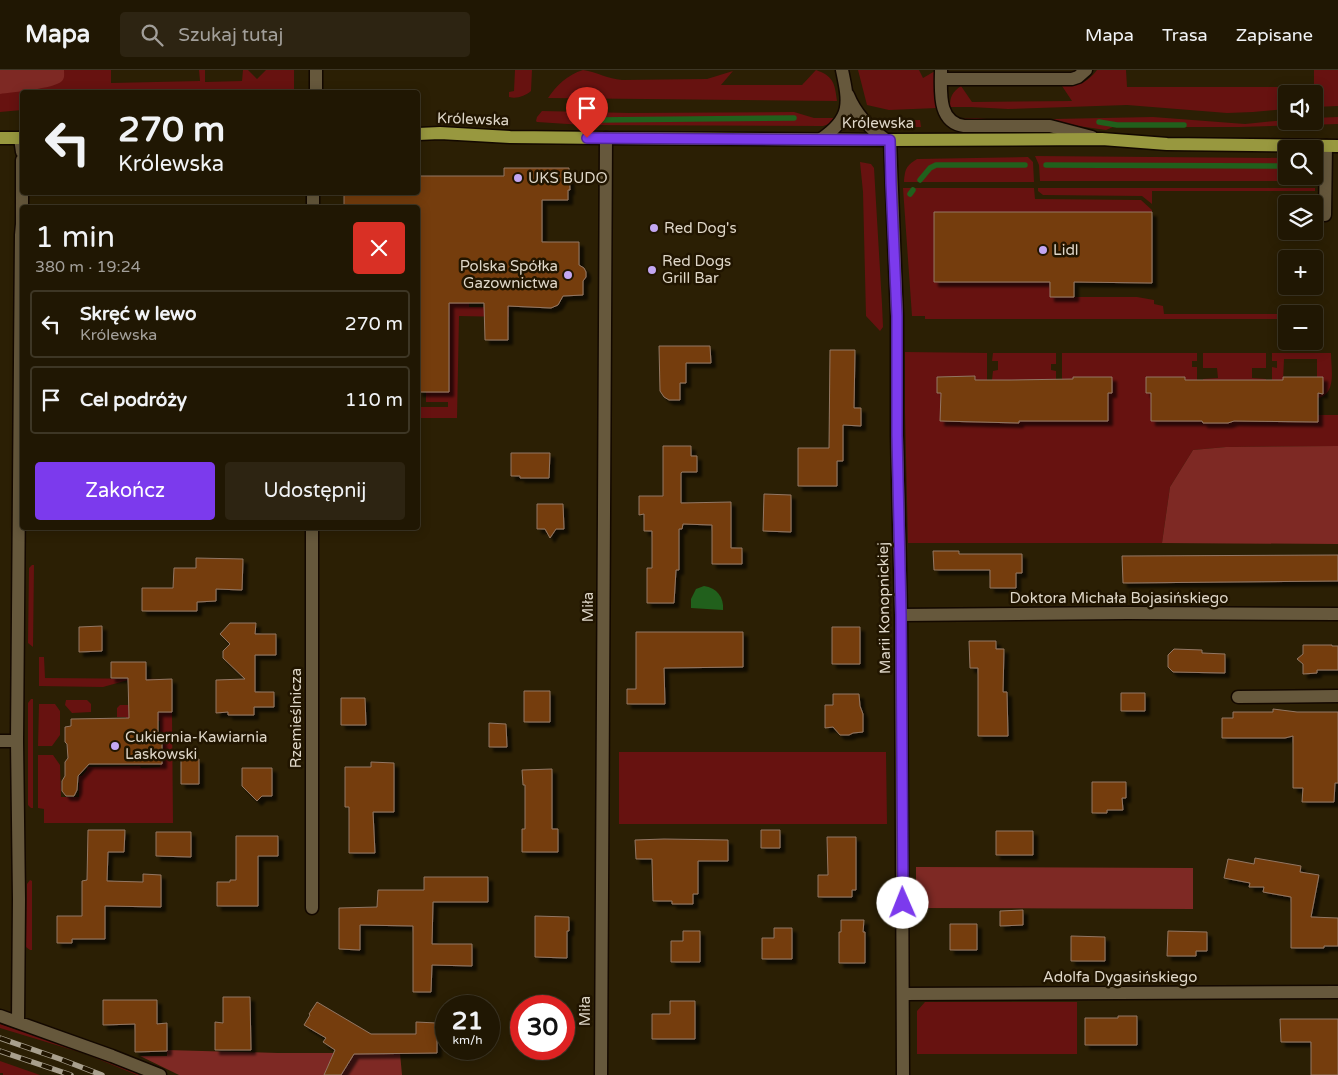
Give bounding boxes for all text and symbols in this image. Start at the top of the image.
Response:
search box [120,12,470,57]
text: Mapa [25,20,90,49]
icon: search [138,21,166,49]
text: Szukaj tutaj [178,24,283,46]
text: Mapa [1085,24,1134,46]
text: Trasa [1162,24,1208,46]
text: Zapisane [1236,24,1313,46]
map controls [1278,85,1323,350]
button: sound [1278,85,1323,130]
pin [566,87,608,138]
icon: arrive [573,94,601,122]
text: 270 m [118,109,225,151]
street label: Królewska [437,109,509,129]
icon: left [35,110,100,175]
street label: Królewska [842,114,914,132]
button: search [1278,140,1323,185]
text: Królewska [118,151,224,177]
place label: UKS BUDO [528,169,608,187]
marker: UKS BUDO [512,172,524,184]
button: layers [1278,195,1323,240]
text: 1 min [35,219,115,256]
place label: Red Dog's [664,219,737,237]
button: close [353,222,405,274]
marker: Red Dog's [648,222,660,234]
place label: Lidl [1053,241,1079,259]
marker: Lidl [1037,244,1049,256]
button: + [1278,250,1323,295]
place label: Red Dogs Grill Bar [662,252,731,287]
text: 380 m · 19:24 [35,257,141,277]
place label: Polska Spółka Gazownictwa [460,257,558,292]
marker: Red Dogs Grill Bar [646,264,658,276]
marker: Polska Spółka Gazownictwa [562,269,574,281]
text: Skręć w lewo [80,303,197,325]
button: − [1278,305,1323,350]
icon: left [37,310,65,338]
text: 270 m [345,313,403,335]
text: Królewska [80,325,157,345]
icon: arrive [37,386,65,414]
text: Cel podróży [80,389,187,411]
text: 110 m [345,389,403,411]
button: Zakończ [35,462,215,520]
button: Udostępnij [225,462,405,520]
street label: Marii Konopnickiej [874,542,894,674]
street label: Doktora Michała Bojasińskiego [1010,589,1228,607]
street label: Miła [579,592,597,622]
street label: Rzemieślnicza [287,668,305,768]
place label: Cukiernia-Kawiarnia Laskowski [125,728,267,763]
marker: Cukiernia-Kawiarnia Laskowski [109,740,121,752]
position arrow [876,876,928,928]
street label: Adolfa Dygasińskiego [1043,968,1197,986]
speed limit sign: 30 [510,995,575,1060]
street label: Miła [576,996,594,1026]
text: 21 [452,1006,483,1036]
text: km/h [452,1033,483,1047]

